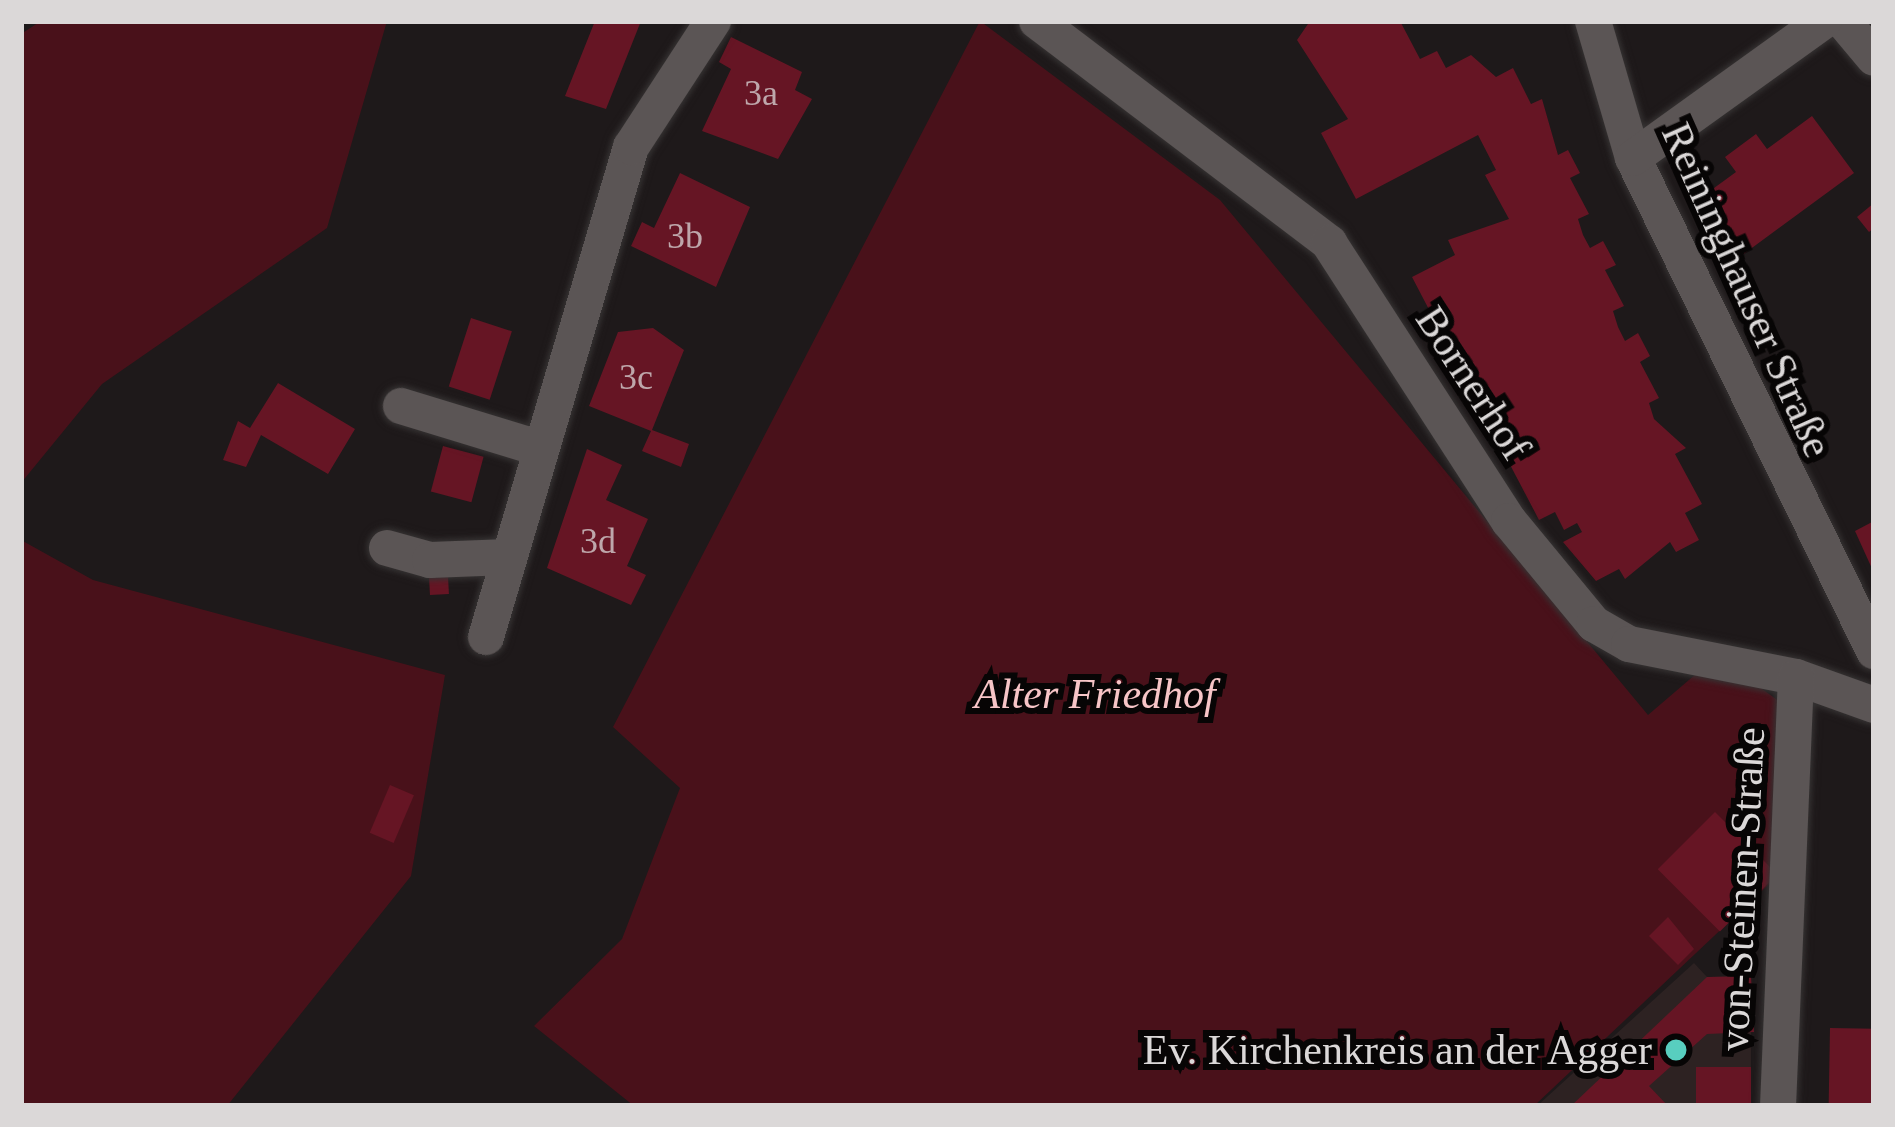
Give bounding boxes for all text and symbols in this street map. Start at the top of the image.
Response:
house number: 3a [744,72,778,116]
street label: Reininghauser Straße [1651,115,1843,465]
house number: 3b [667,215,703,259]
street label: Bornerhof [1405,297,1541,469]
house number: 3c [619,356,653,400]
house number: 3d [580,520,616,564]
park label: Alter Friedhof [974,669,1216,719]
street label: von-Steinen-Straße [1708,726,1776,1052]
place label: Ev. Kirchenkreis an der Agger [1140,1025,1652,1075]
marker: Ev. Kirchenkreis an der Agger [1663,1037,1689,1063]

